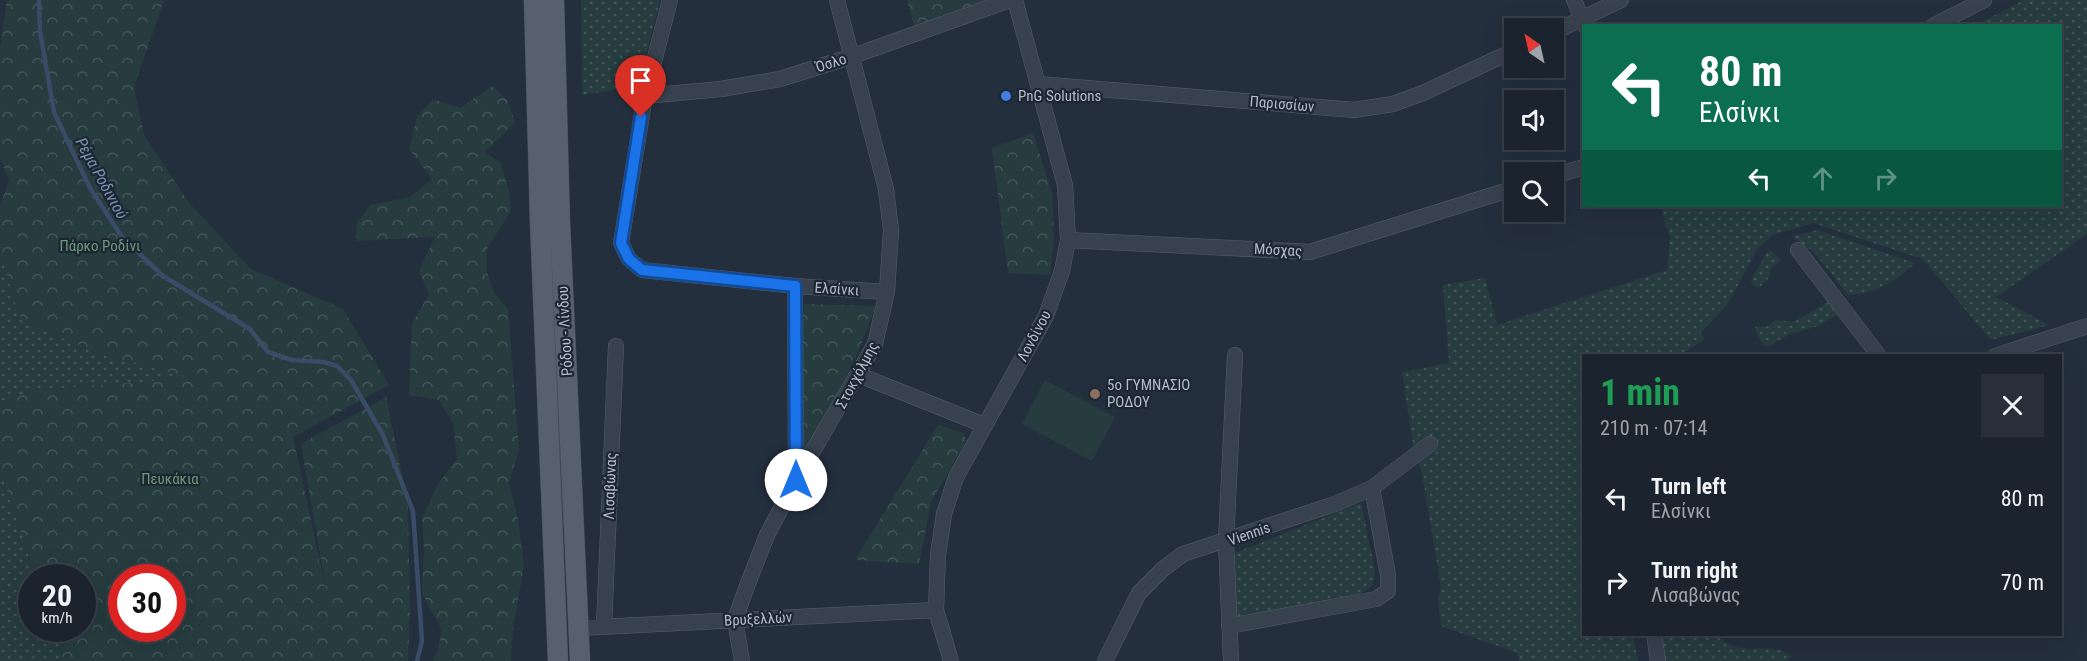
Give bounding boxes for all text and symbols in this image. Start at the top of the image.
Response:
north arrow [1504,18,1564,78]
map controls [1504,18,1564,222]
text: 80 m [1699,47,1782,96]
icon: left [1600,48,1678,126]
street label: Όσλο [812,50,849,77]
pin [615,55,666,117]
icon: arrive [624,64,657,97]
place label: PnG Solutions [1018,87,1102,105]
marker: PnG Solutions [999,89,1013,103]
button: sound [1504,90,1564,150]
street label: Παρισσίων [1249,92,1316,116]
text: Ελσίνκι [1699,97,1780,129]
water label: Ρέμα Ροδινιού [71,134,132,222]
button: search [1504,162,1564,222]
icon: left [1743,162,1776,195]
icon: ahead [1806,162,1839,195]
icon: right [1869,162,1902,195]
park label: Πάρκο Ροδίνι [59,237,141,255]
street label: Μόσχας [1253,240,1303,260]
street label: Ελσίνκι [814,278,860,300]
street label: Ρόδου - Λίνδου [554,285,576,377]
street label: Λονδίνου [1013,307,1055,365]
street label: Στοκχόλμης [832,338,882,412]
text: 1 min [1600,372,1680,414]
button: close [1981,374,2044,437]
place label: 5ο ΓΥΜΝΑΣΙΟ ΡΟΔΟΥ [1107,376,1190,411]
marker: 5ο ΓΥΜΝΑΣΙΟ ΡΟΔΟΥ [1088,387,1102,401]
text: 210 m · 07:14 [1600,416,1707,440]
position arrow [764,448,828,512]
street label: Λισαβώνας [600,452,620,520]
park label: Πευκάκια [141,470,199,488]
text: Turn left [1651,474,1726,499]
icon: left [1600,482,1633,515]
text: 80 m [2001,486,2044,511]
text: Ελσίνκι [1651,499,1711,523]
street label: Viennis [1225,518,1273,550]
text: Turn right [1651,558,1738,583]
speed limit sign: 30 [108,564,186,642]
icon: right [1600,566,1633,599]
text: 70 m [2001,570,2044,595]
text: 20 [42,578,72,613]
text: Λισαβώνας [1651,583,1741,607]
street label: Βρυξελλών [723,608,793,630]
text: km/h [42,609,72,627]

